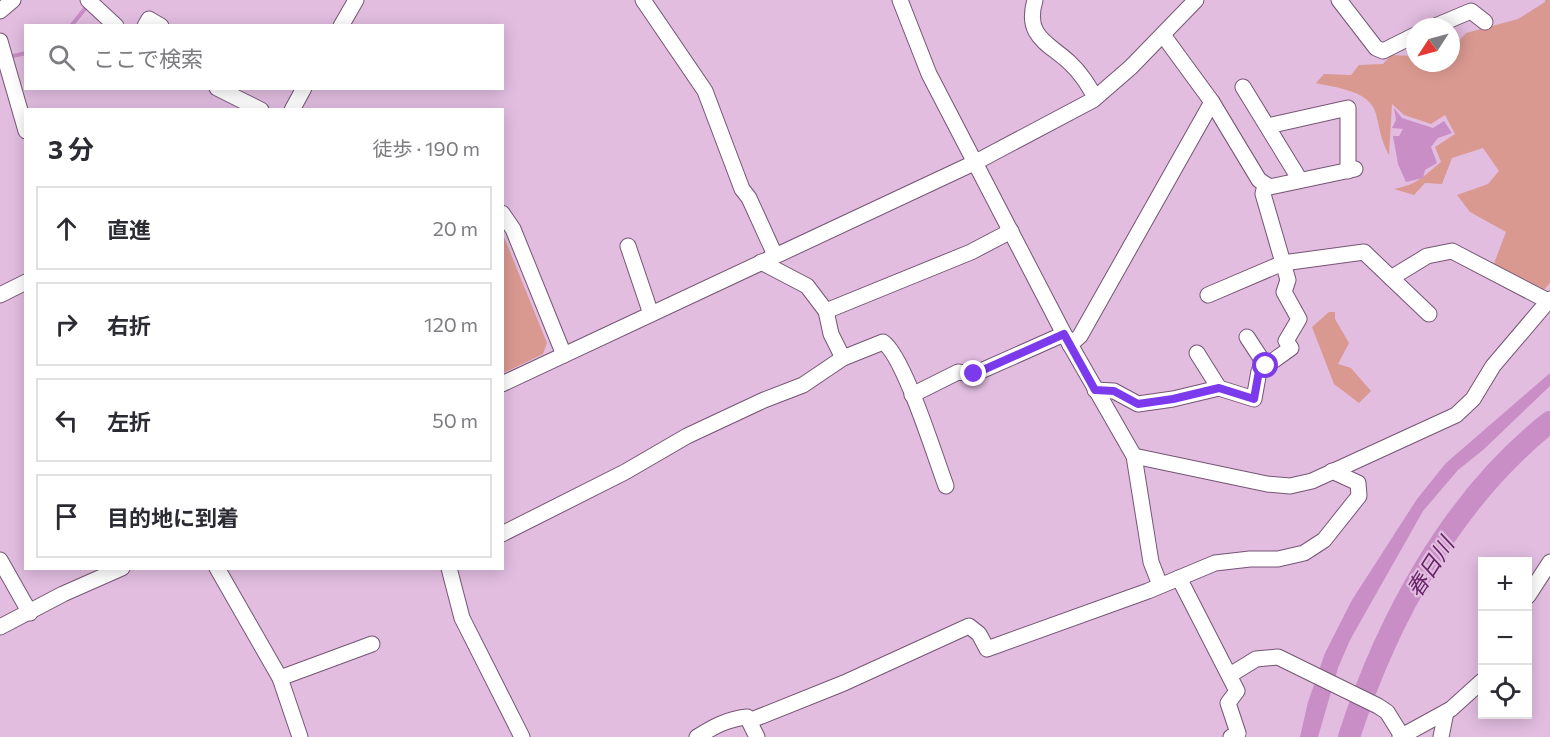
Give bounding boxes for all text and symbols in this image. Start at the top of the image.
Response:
north arrow [1406,18,1460,72]
search box [24,24,504,90]
icon: search [45,41,78,74]
text: ここで検索 [93,45,203,72]
text: 3 分 [48,133,94,164]
text: 徒歩 · 190 m [373,136,480,160]
icon: ahead [50,212,83,245]
text: 直進 [107,216,151,243]
text: 20 m [433,216,478,240]
icon: right [50,308,83,341]
text: 右折 [107,312,151,339]
text: 120 m [424,312,478,336]
route start [1252,352,1278,378]
route end [960,360,986,386]
icon: left [50,404,83,437]
text: 左折 [107,408,151,435]
text: 50 m [432,408,478,432]
icon: arrive [50,500,83,533]
text: 目的地に到着 [107,504,239,531]
water label: 春日川 [1400,530,1460,602]
map controls [1478,557,1532,719]
button: + [1478,557,1532,611]
button: − [1478,611,1532,665]
button: locate [1478,665,1532,719]

